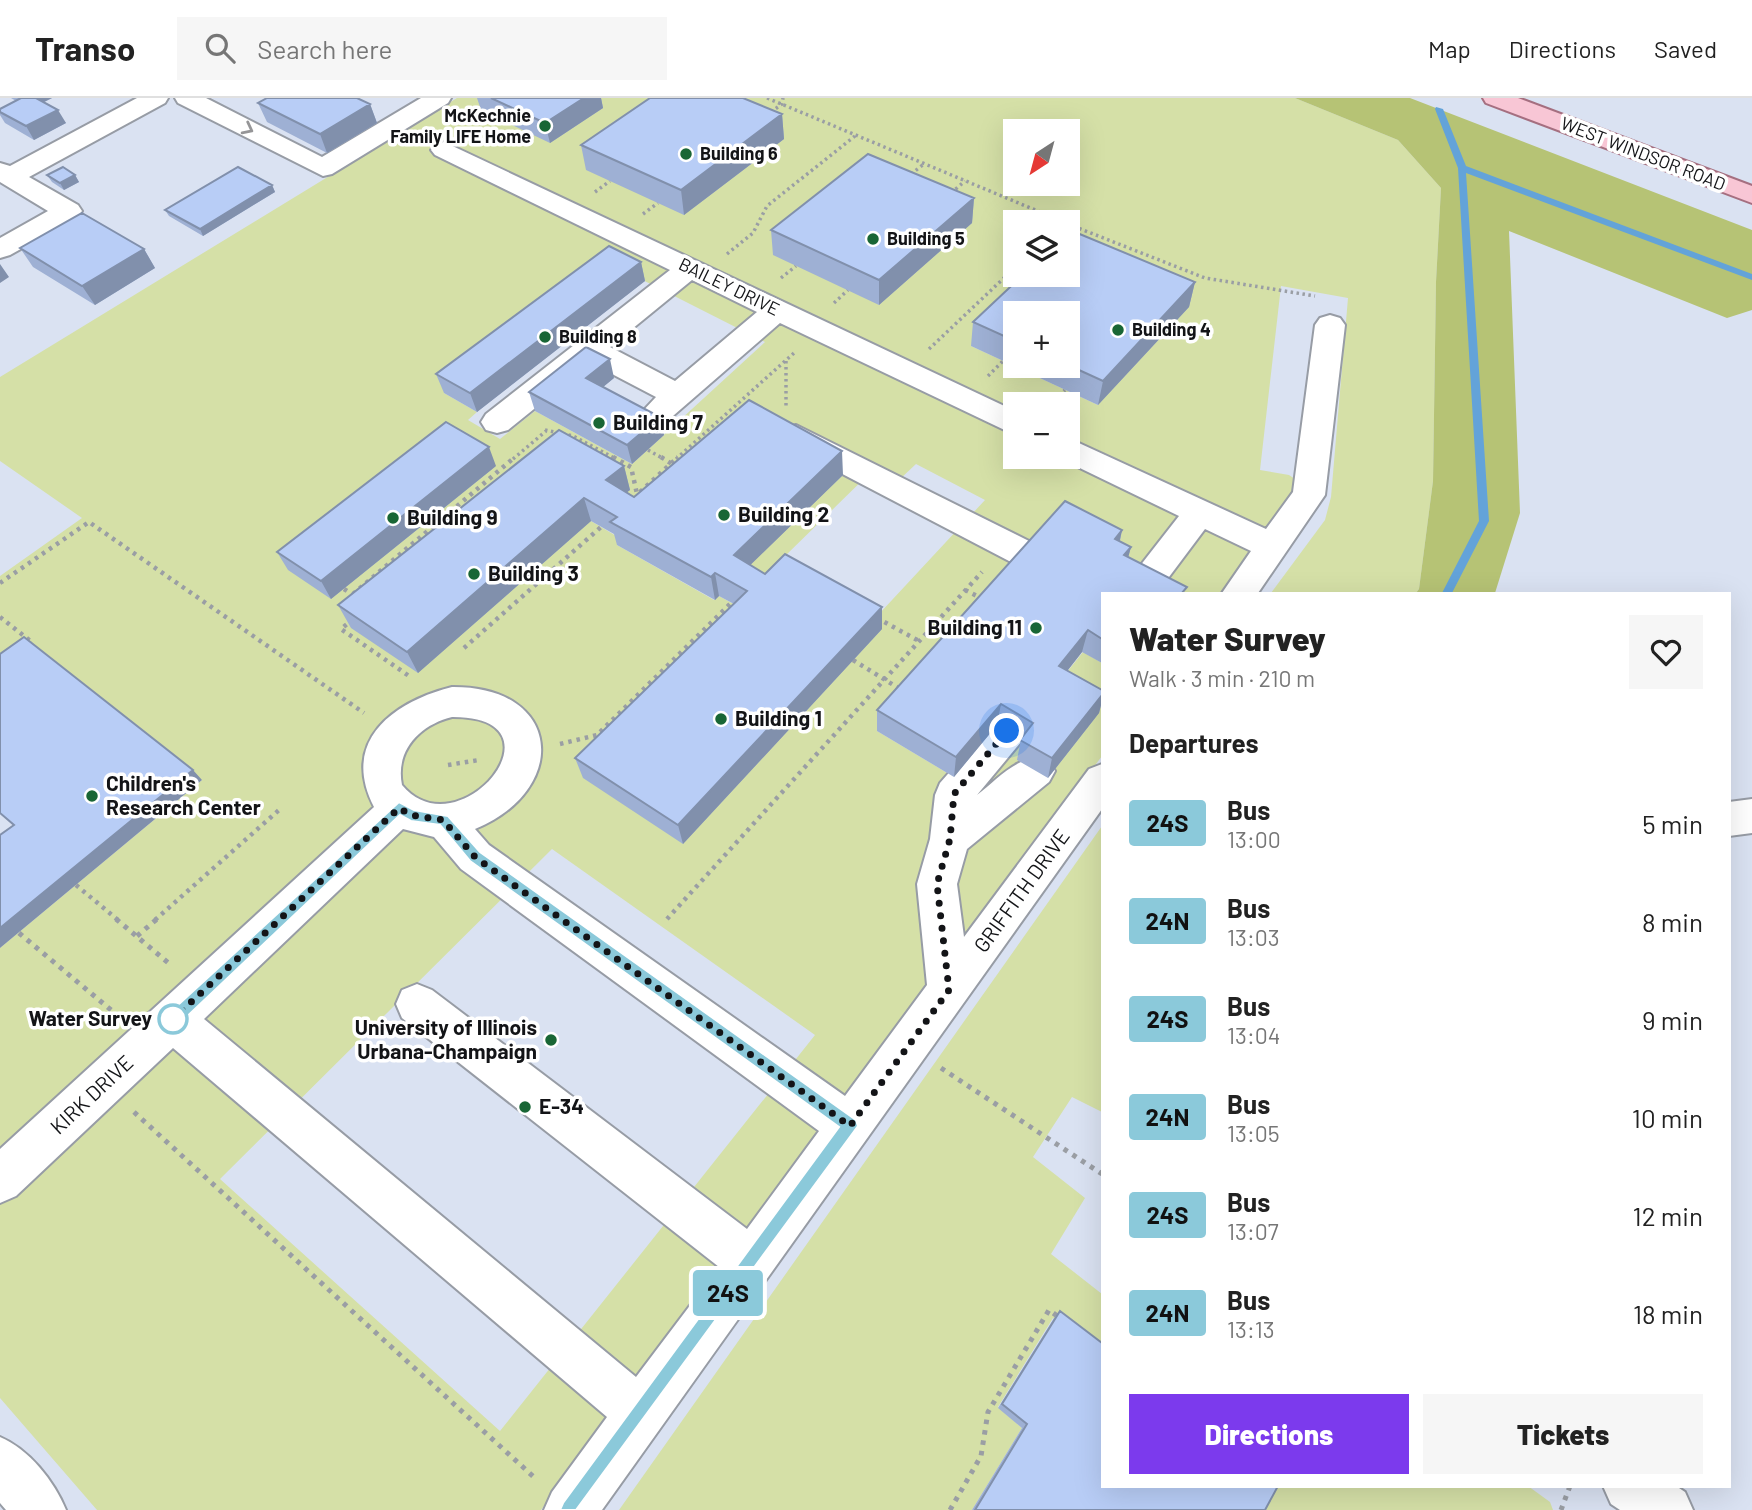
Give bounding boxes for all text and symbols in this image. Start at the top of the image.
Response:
search box [177,17,667,80]
text: Transo [35,28,135,68]
icon: search [201,29,239,67]
text: Search here [257,33,392,64]
text: Map [1428,34,1471,63]
text: Directions [1509,34,1616,63]
text: Saved [1654,34,1717,63]
place label: McKechnie Family LIFE Home [390,104,531,147]
street label: WEST WINDSOR ROAD [1558,112,1729,195]
marker: McKechnie Family LIFE Home [537,118,553,134]
north arrow [1003,119,1080,196]
map controls [1003,119,1080,469]
one-way arrow [241,121,253,135]
place label: Building 6 [700,142,778,164]
marker: Building 6 [678,146,694,162]
button: layers [1003,210,1080,287]
place label: Building 5 [887,227,965,249]
marker: Building 5 [865,231,881,247]
street label: BAILEY DRIVE [675,252,783,320]
button: + [1003,301,1080,378]
place label: Building 4 [1132,318,1211,340]
marker: Building 4 [1110,322,1126,338]
place label: Building 8 [559,325,637,347]
marker: Building 8 [537,329,553,345]
button: − [1003,392,1080,469]
place label: Building 7 [613,409,703,434]
marker: Building 7 [591,415,607,431]
place label: Building 2 [738,501,829,526]
place label: Building 9 [407,504,498,529]
marker: Building 2 [716,507,732,523]
marker: Building 9 [385,510,401,526]
place label: Building 3 [488,560,579,585]
marker: Building 3 [466,566,482,582]
place label: Building 11 [928,614,1022,639]
button: heart [1629,615,1703,689]
text: Water Survey [1129,618,1326,658]
marker: Building 11 [1028,620,1044,636]
text: Walk · 3 min · 210 m [1129,664,1315,692]
place label: Building 1 [735,705,822,730]
marker: Building 1 [713,711,729,727]
your location [989,713,1024,748]
text: Departures [1129,727,1259,758]
place label: Children's Research Center [106,770,261,819]
marker: Children's Research Center [84,788,100,804]
text: Bus [1227,794,1270,825]
text: 24S [1146,808,1189,837]
text: 5 min [1642,808,1703,839]
street label: GRIFFITH DRIVE [968,824,1074,957]
text: 13:00 [1227,825,1281,853]
text: Bus [1227,892,1270,923]
text: 24N [1146,906,1189,935]
text: 8 min [1642,906,1703,937]
text: 13:03 [1227,923,1280,951]
text: Bus [1227,990,1270,1021]
marker: Water Survey [158,1004,188,1034]
text: 24S [1146,1004,1189,1033]
text: 9 min [1642,1004,1703,1035]
place label: Water Survey [29,1005,152,1030]
place label: University of Illinois Urbana-Champaign [355,1014,537,1063]
text: 13:04 [1227,1021,1280,1049]
marker: University of Illinois Urbana-Champaign [543,1032,559,1048]
street label: KIRK DRIVE [44,1049,138,1139]
text: Bus [1227,1088,1270,1119]
place label: E-34 [539,1093,584,1118]
marker: E-34 [517,1099,533,1115]
text: 24N [1146,1102,1189,1131]
text: 10 min [1632,1102,1703,1133]
text: 13:05 [1227,1119,1280,1147]
text: Bus [1227,1186,1270,1217]
text: 24S [1146,1200,1189,1229]
text: 12 min [1633,1200,1703,1231]
text: 13:07 [1227,1217,1279,1245]
line badge: 24S [688,1270,768,1316]
text: 24S [707,1278,749,1307]
text: Bus [1227,1284,1270,1315]
text: 24N [1146,1298,1189,1327]
text: 18 min [1633,1298,1703,1329]
text: 13:13 [1227,1315,1275,1343]
button: Directions [1129,1394,1409,1474]
button: Tickets [1423,1394,1703,1474]

